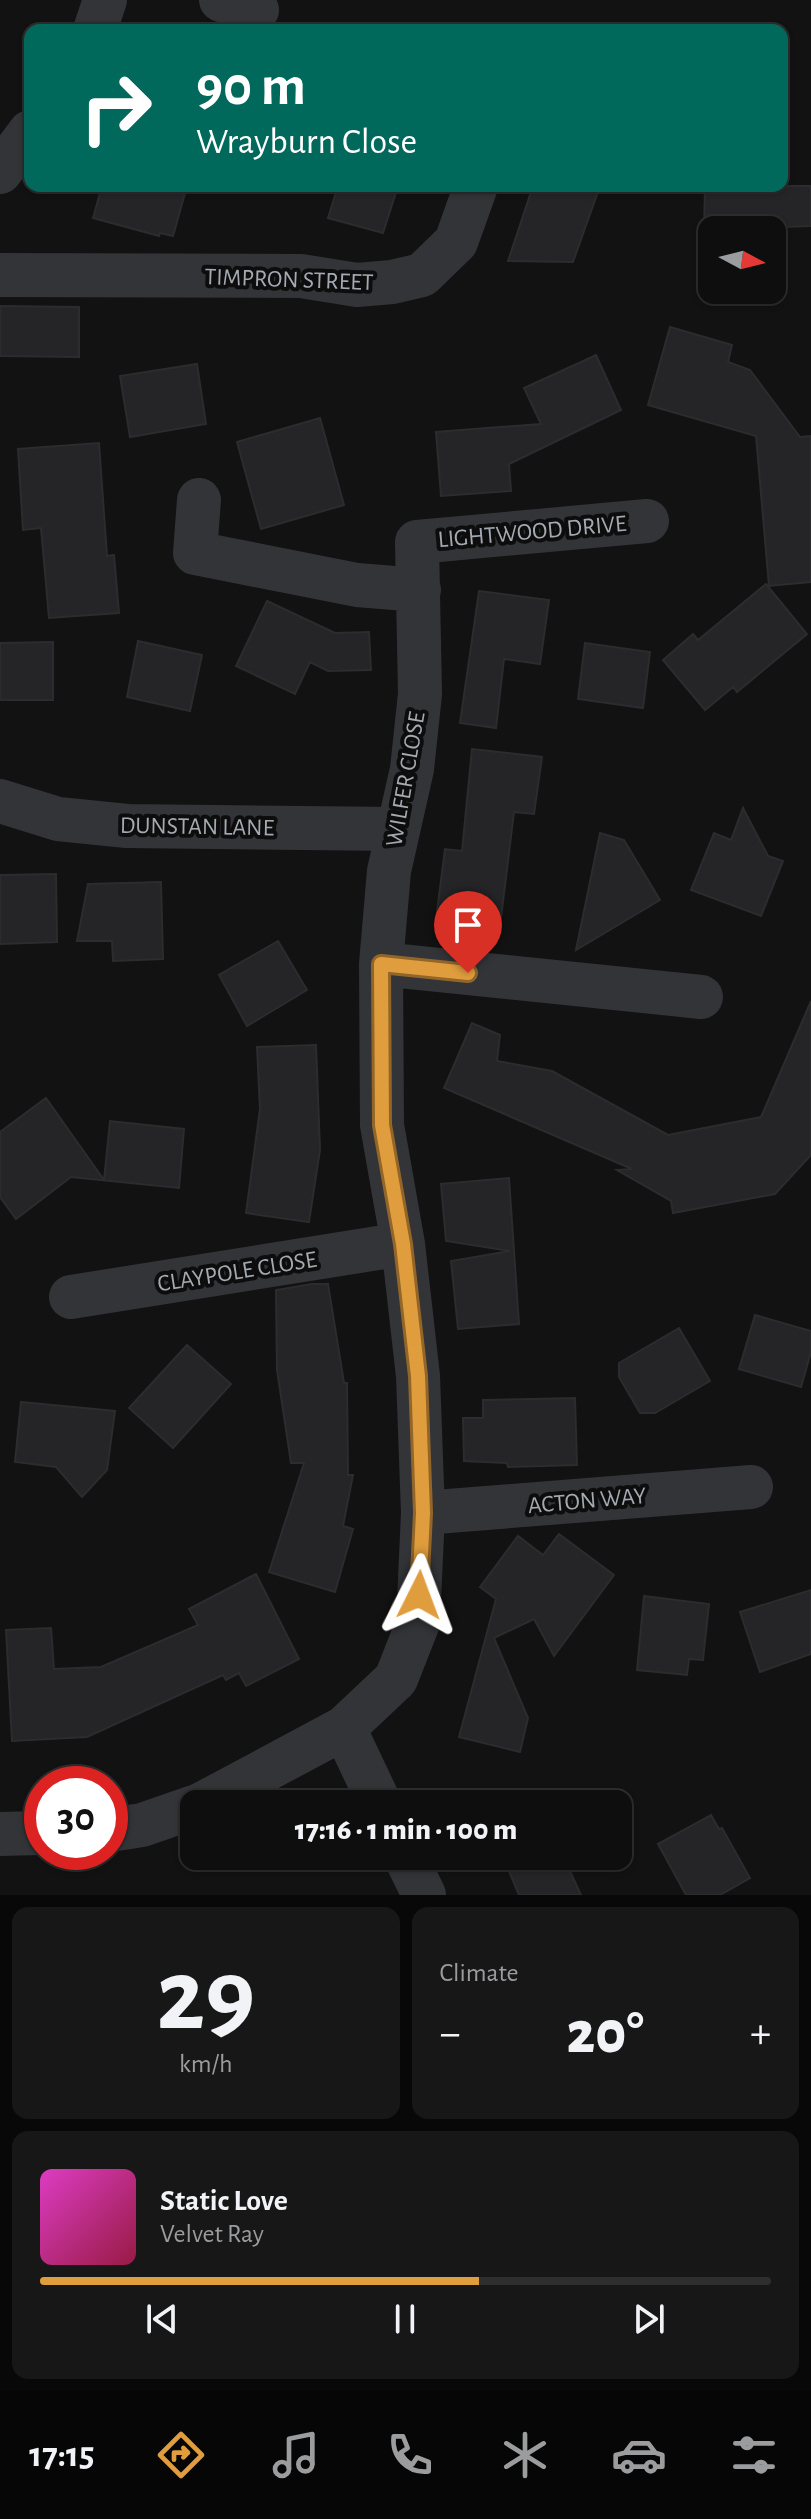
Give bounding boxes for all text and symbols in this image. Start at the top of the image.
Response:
icon: right [64,56,168,160]
text: 90 m [196,59,306,115]
text: Wrayburn Close [196,124,417,160]
north arrow [698,216,786,304]
map controls [698,216,786,304]
street label: TIMPRON STREET [204,265,374,295]
street label: LIGHTWOOD DRIVE [437,512,628,552]
street label: WILFER CLOSE [382,709,430,849]
street label: DUNSTAN LANE [120,814,275,840]
pin [434,891,502,973]
icon: arrive [446,903,490,947]
street label: CLAYPOLE CLOSE [156,1247,319,1296]
street label: ACTON WAY [527,1484,648,1518]
position arrow [377,1553,461,1637]
speed limit sign: 30 [24,1766,128,1870]
text: 17:16 · 1 min · 100 m [295,1815,517,1845]
text: 29 [156,1945,255,2049]
text: Climate [440,1960,518,1986]
text: 20° [567,2004,644,2064]
text: − [440,2012,461,2056]
text: + [750,2012,771,2056]
text: km/h [179,2051,233,2077]
text: Static Love [160,2186,288,2216]
text: Velvet Ray [160,2221,264,2247]
icon: previous [140,2297,184,2341]
icon: pause [383,2297,427,2341]
icon: next [627,2297,671,2341]
icon: directions [153,2427,209,2483]
icon: music [268,2427,324,2483]
icon: phone [382,2427,438,2483]
icon: climate [497,2427,553,2483]
icon: car [611,2427,667,2483]
icon: filters [726,2427,782,2483]
text: 17:15 [29,2437,95,2473]

